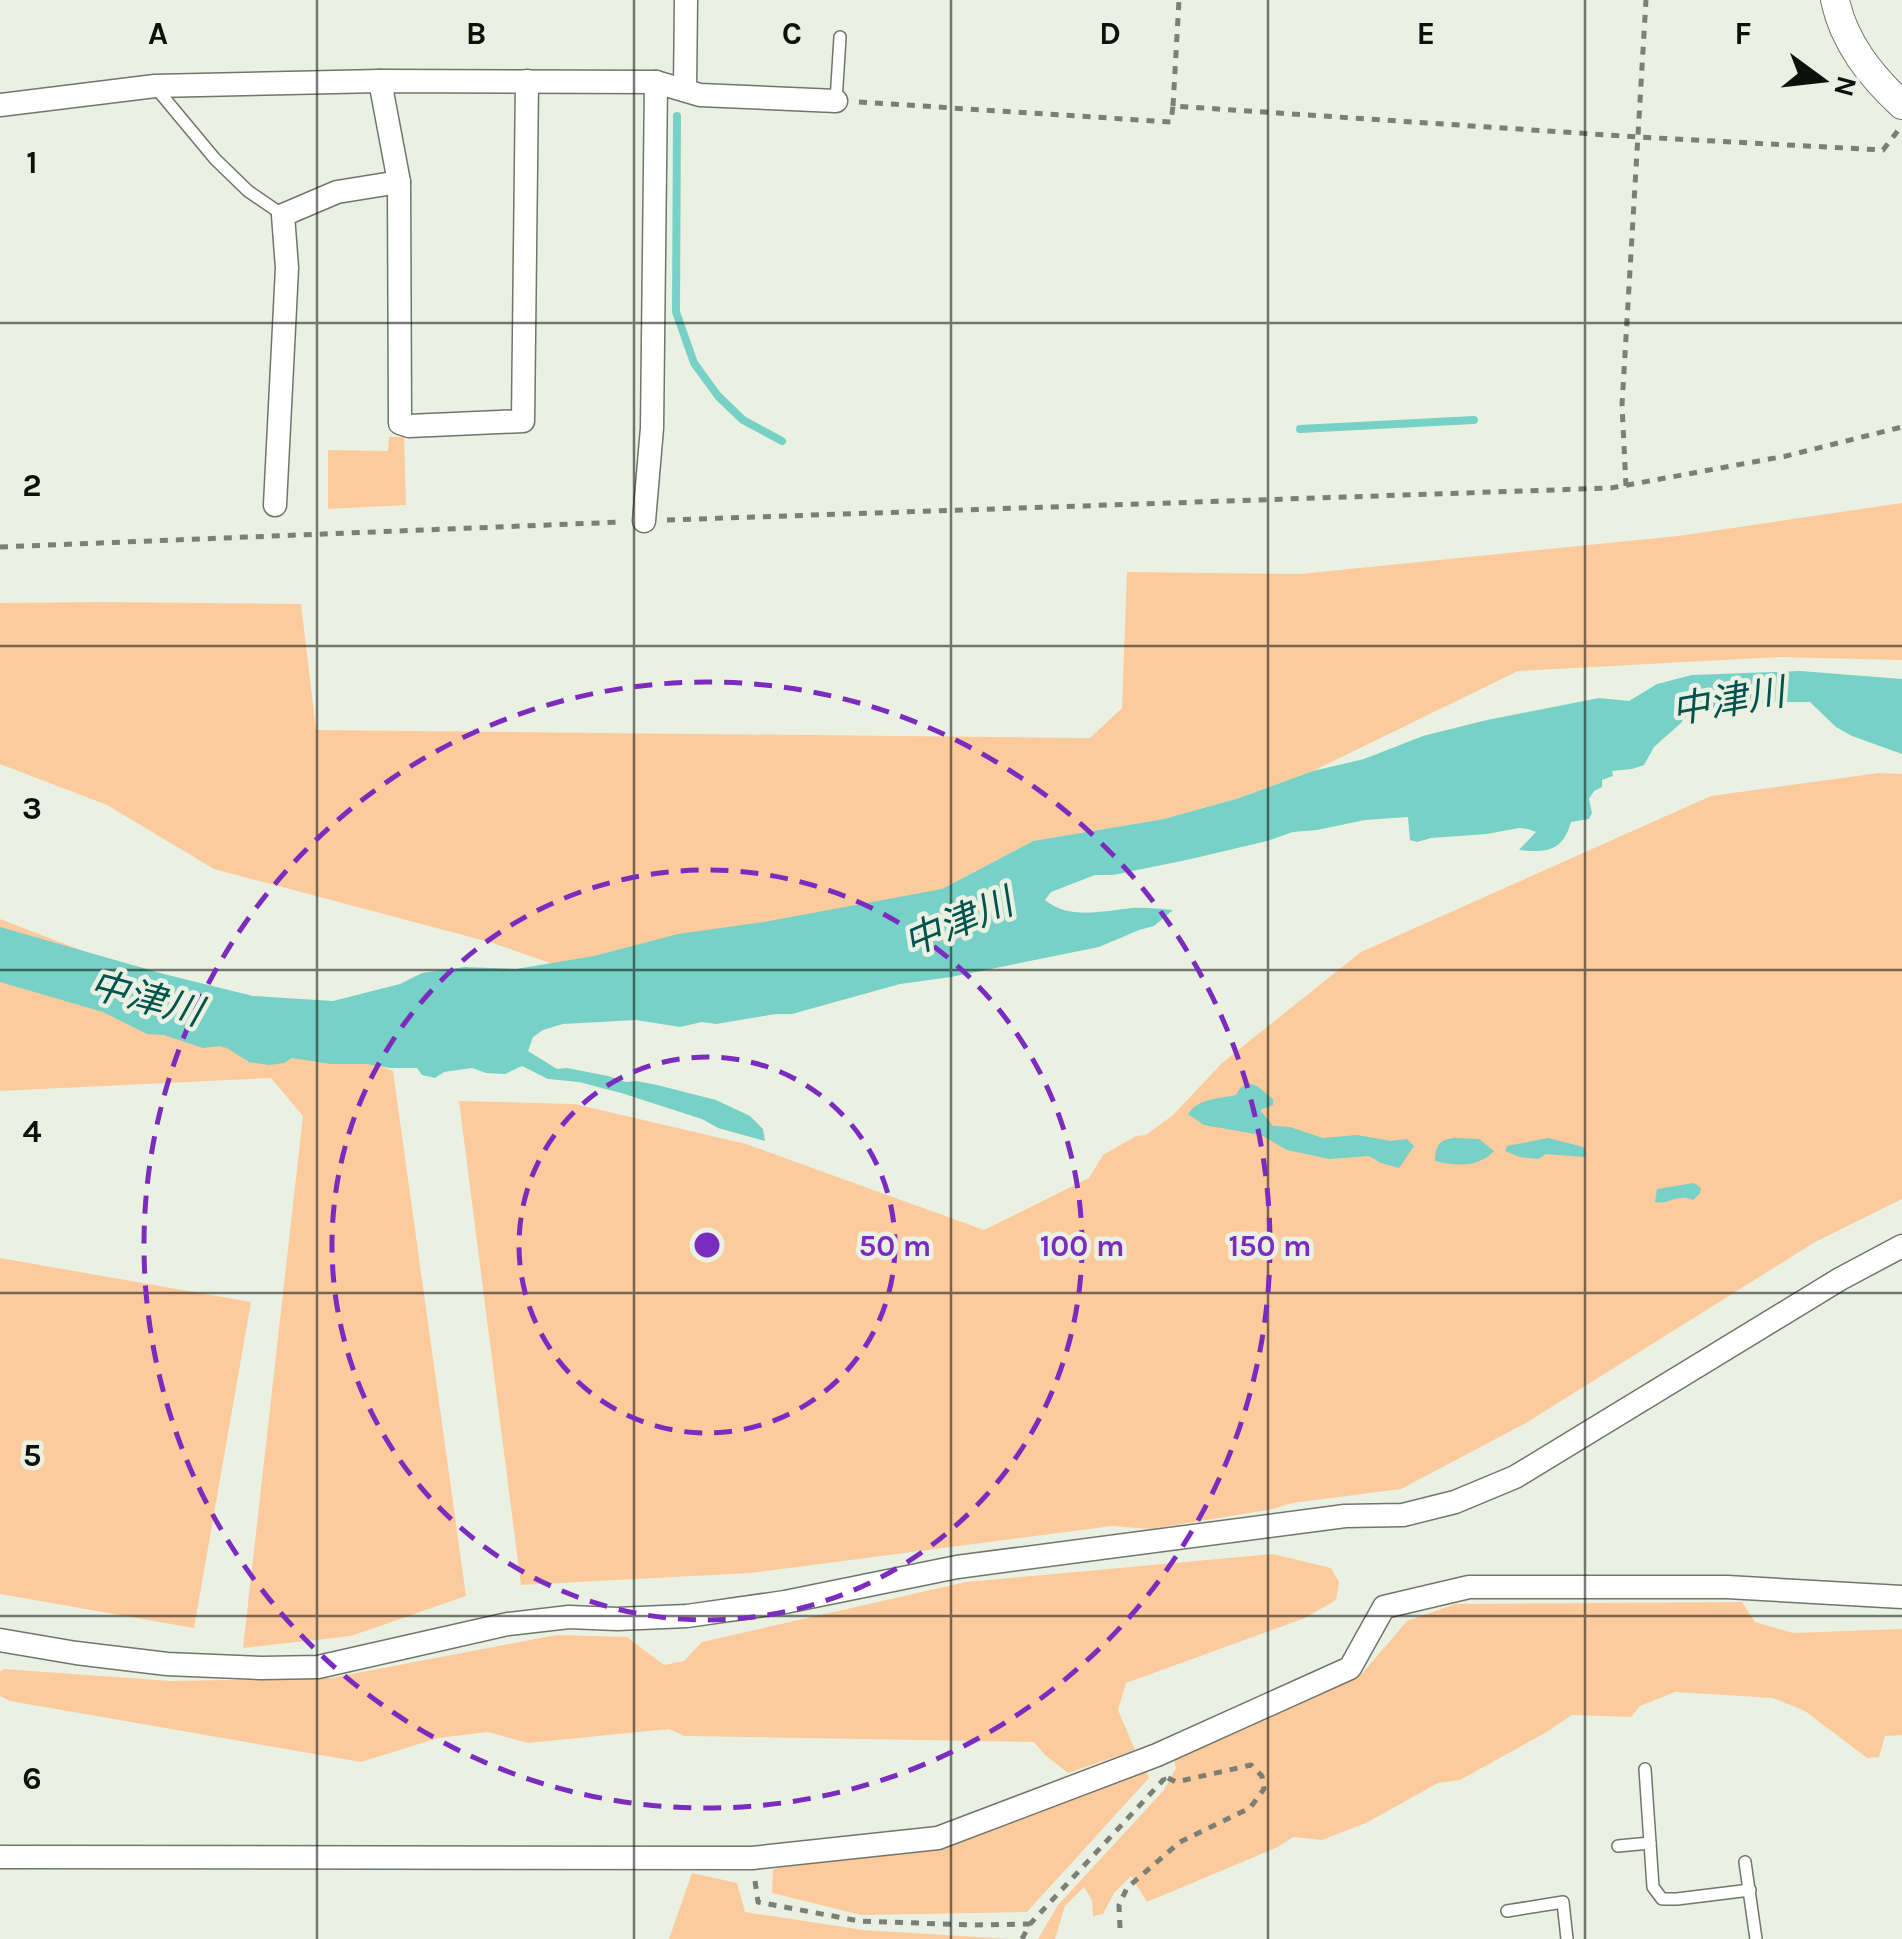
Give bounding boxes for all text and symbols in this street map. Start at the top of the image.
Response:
text: A [148,15,168,52]
text: B [466,15,486,52]
text: C [782,15,802,52]
text: D [1099,15,1121,52]
text: E [1417,15,1435,52]
text: F [1734,15,1752,52]
north arrow [1772,30,1872,130]
text: N [1827,72,1864,100]
text: 1 [26,144,38,181]
text: 2 [22,467,42,504]
water label: 中津川 [1668,669,1792,734]
text: 3 [22,790,42,827]
water label: 中津川 [897,878,1023,965]
water label: 中津川 [85,962,211,1036]
text: 4 [22,1113,42,1150]
centre of rings [689,1227,725,1263]
text: 50 m [859,1228,931,1264]
text: 100 m [1040,1228,1124,1264]
text: 150 m [1228,1228,1312,1264]
text: 5 [23,1437,41,1474]
text: 6 [22,1760,42,1797]

